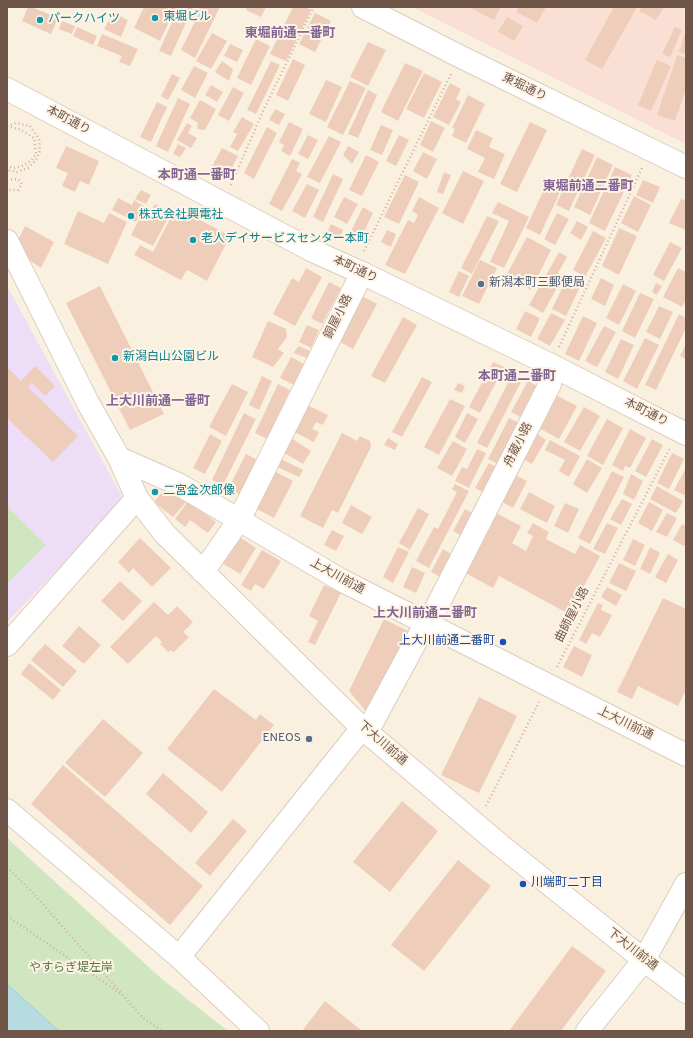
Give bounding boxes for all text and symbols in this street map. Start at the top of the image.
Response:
place label: 東堀ビル [163,11,211,25]
place label: パークハイツ [48,13,120,27]
marker: 東堀ビル [150,13,160,23]
marker: パークハイツ [35,15,45,25]
district label: 東堀前通一番町 [245,26,335,42]
street label: 東堀通り [499,71,549,105]
street label: 本町通り [43,103,93,139]
district label: 本町通一番町 [158,168,236,184]
district label: 東堀前通二番町 [543,179,633,195]
place label: 株式会社興電社 [139,209,223,223]
marker: 株式会社興電社 [126,211,136,221]
place label: 老人デイサービスセンター本町 [201,233,369,247]
marker: 老人デイサービスセンター本町 [188,235,198,245]
street label: 本町通り [330,253,380,287]
place label: 新潟本町三郵便局 [489,277,585,291]
marker: 新潟本町三郵便局 [476,279,486,289]
street label: 銅屋小路 [322,292,356,342]
place label: 新潟白山公園ビル [123,351,219,365]
marker: 新潟白山公園ビル [110,353,120,363]
district label: 本町通二番町 [478,369,556,385]
district label: 上大川前通一番町 [106,394,210,410]
street label: 本町通り [621,396,671,430]
street label: 舟蔵小路 [502,420,536,470]
place label: 二宮金次郎像 [163,485,235,499]
marker: 二宮金次郎像 [150,487,160,497]
street label: 上大川前通 [307,556,367,598]
street label: 曲師屋小路 [553,585,593,645]
district label: 上大川前通二番町 [373,606,477,622]
place label: 上大川前通二番町 [399,635,495,649]
marker: 上大川前通二番町 [498,637,508,647]
street label: 上大川前通 [595,704,655,744]
street label: 下大川前通 [355,719,409,769]
place label: ENEOS [262,732,301,746]
marker: ENEOS [304,734,314,744]
place label: 川端町二丁目 [531,877,603,891]
marker: 川端町二丁目 [518,879,528,889]
street label: 下大川前通 [604,926,660,974]
park label: やすらぎ堤左岸 [29,962,113,976]

